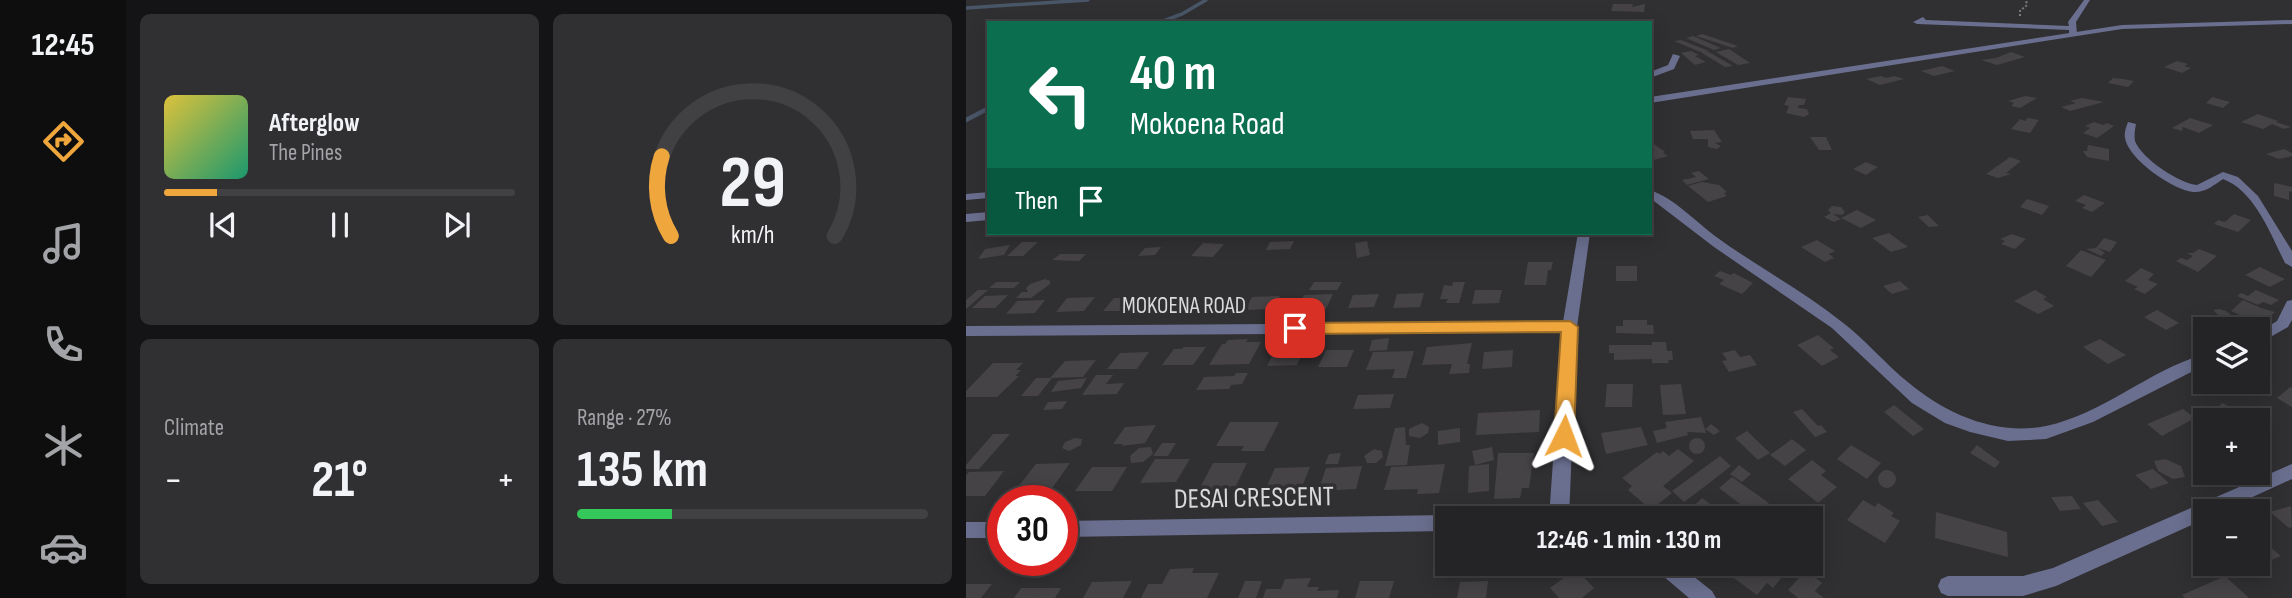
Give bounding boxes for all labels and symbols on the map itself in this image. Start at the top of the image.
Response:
street label: MOKOENA ROAD [1122,292,1246,320]
pin [1265,298,1325,358]
position arrow [1527,399,1601,473]
street label: DESAI CRESCENT [1174,480,1334,516]
speed limit sign: 30 [987,485,1078,576]

